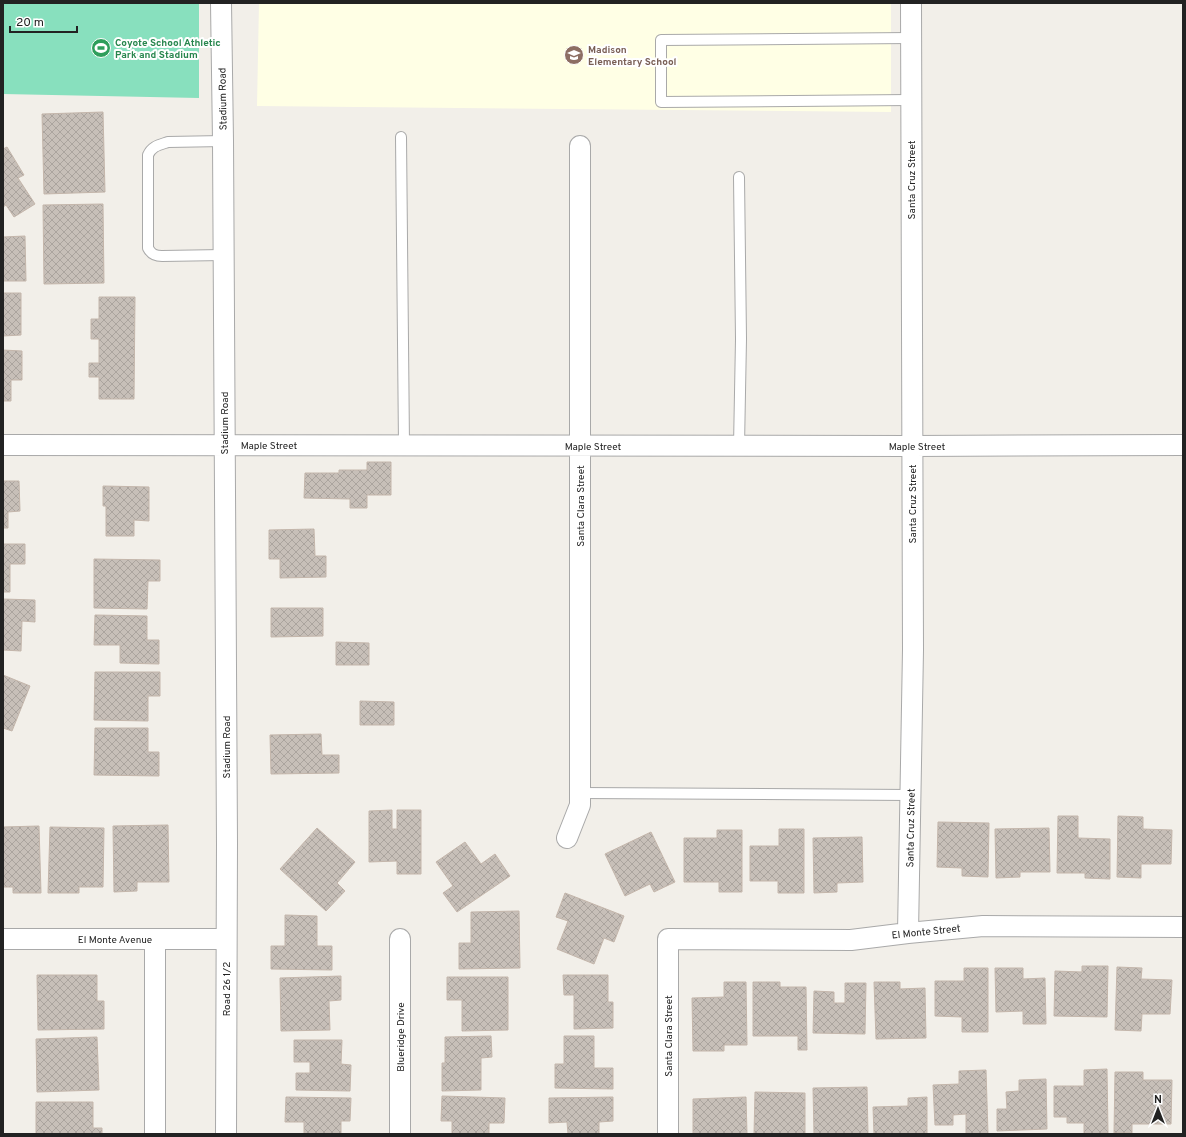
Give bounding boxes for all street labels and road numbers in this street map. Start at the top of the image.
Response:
street label: Stadium Road [216,67,231,130]
street label: Santa Cruz Street [906,140,919,219]
street label: Stadium Road [219,392,232,454]
street label: Maple Street [241,440,298,453]
street label: Maple Street [565,441,622,454]
street label: Maple Street [889,441,946,454]
street label: Santa Cruz Street [907,464,920,543]
street label: Santa Clara Street [575,465,588,547]
street label: Stadium Road [221,716,234,778]
street label: Santa Cruz Street [904,788,919,868]
street label: El Monte Street [891,922,961,943]
street label: El Monte Avenue [78,934,152,947]
street label: Road 26 1/2 [221,962,234,1016]
street label: Santa Clara Street [663,995,676,1077]
street label: Blueridge Drive [395,1002,408,1072]

